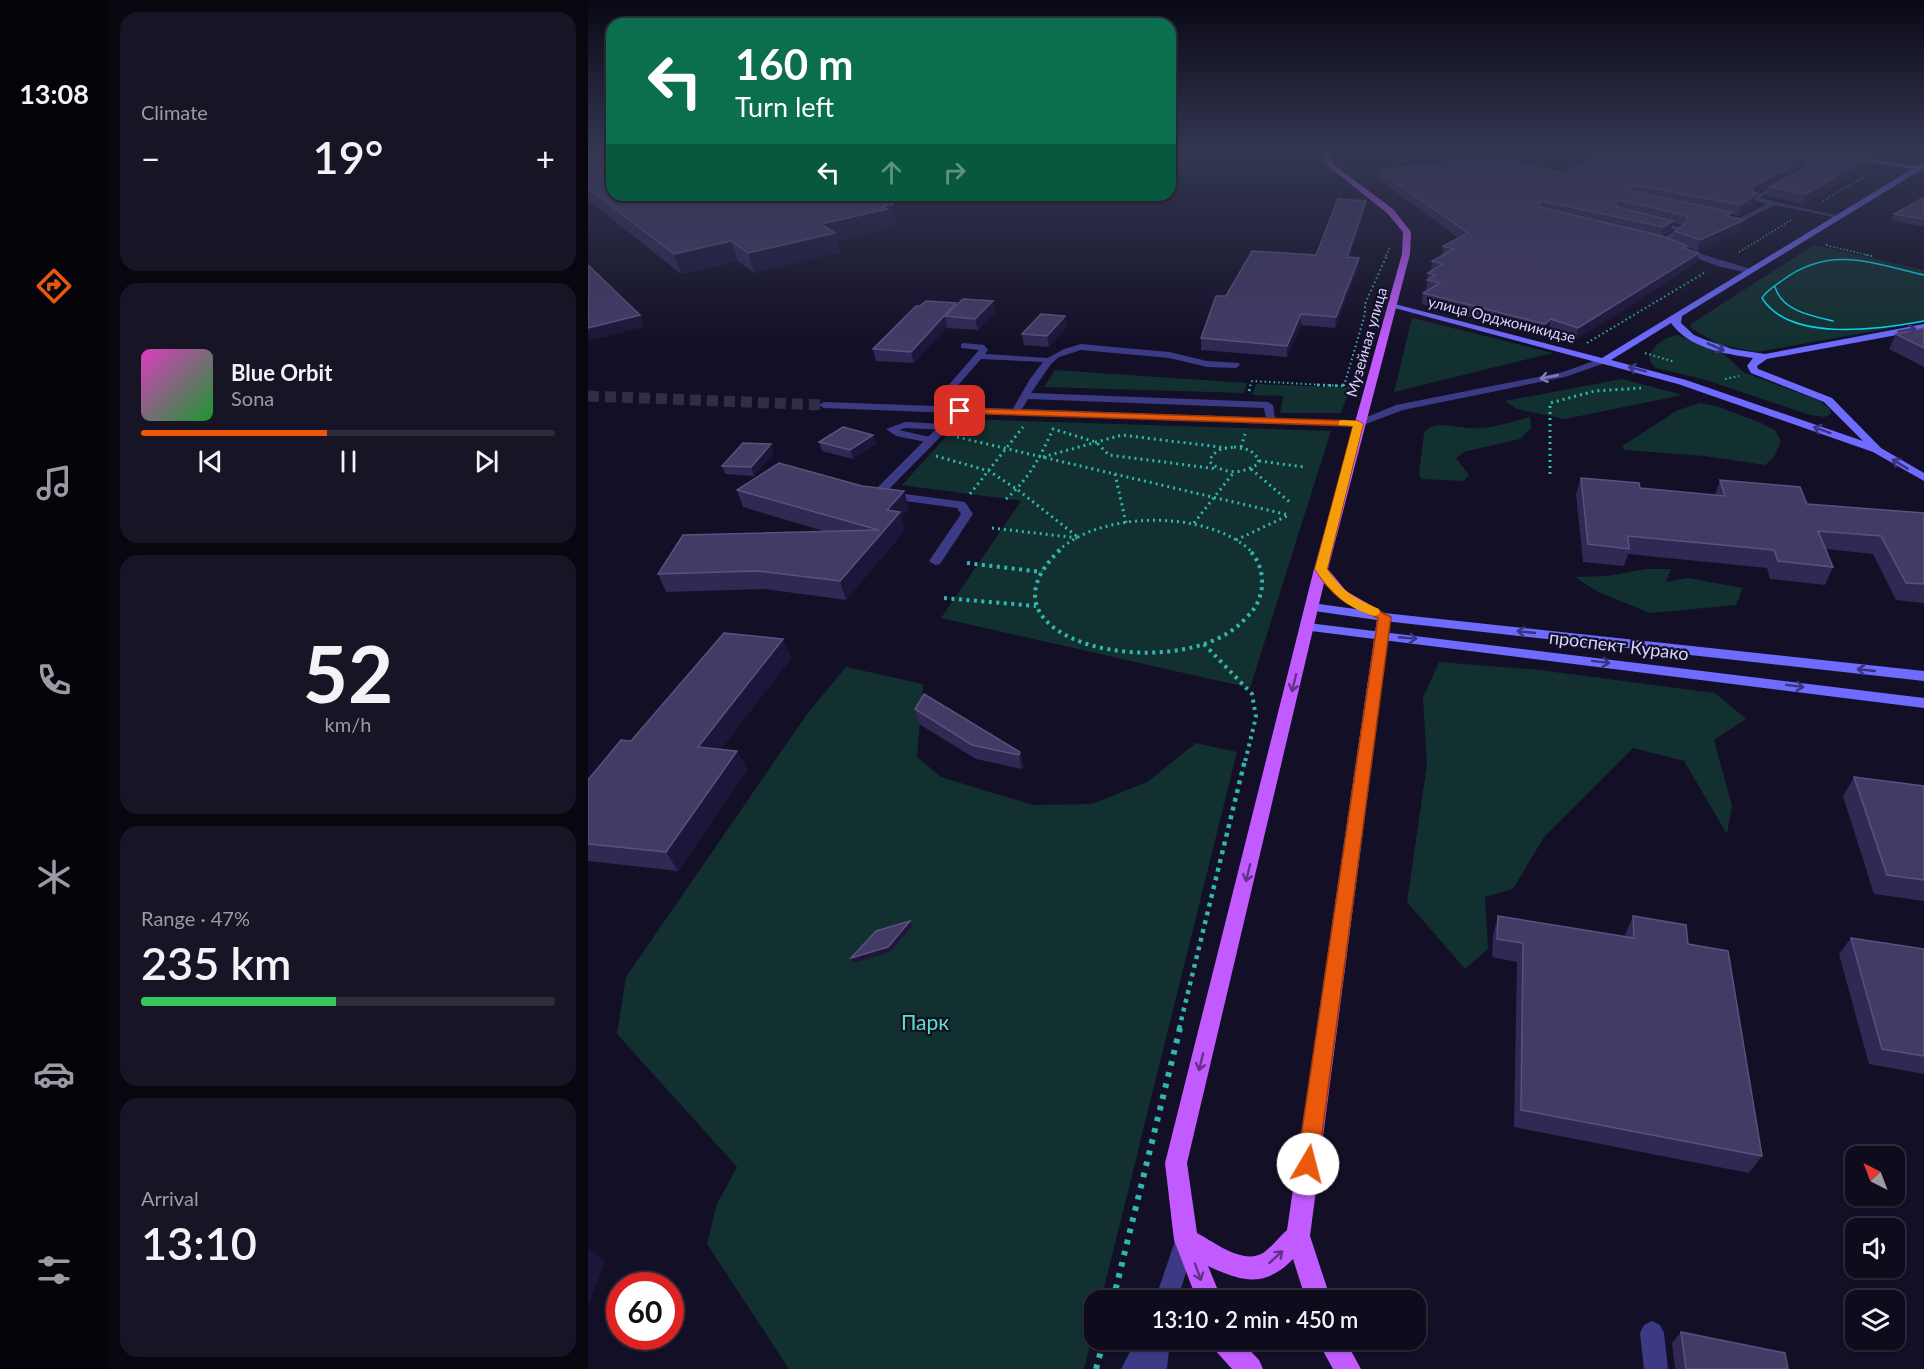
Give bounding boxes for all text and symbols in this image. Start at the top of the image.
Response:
text: 160 m [735,39,853,89]
icon: left [636,42,714,120]
text: 13:08 [19,77,89,110]
text: Turn left [735,90,834,123]
text: Climate [141,100,208,124]
text: 19° [313,130,383,184]
text: − [141,138,160,178]
text: + [536,138,555,178]
icon: left [812,156,845,189]
icon: ahead [875,156,908,189]
icon: right [938,156,971,189]
icon: directions [33,265,75,307]
street label: Музейная улица [1342,285,1390,399]
street label: улица Орджоникидзе [1426,292,1578,346]
one-way arrow [1897,324,1916,335]
one-way arrow [1707,342,1725,353]
text: Blue Orbit [231,359,332,386]
one-way arrow [1628,363,1647,374]
one-way arrow [1540,372,1560,383]
pin [934,385,985,436]
text: Sona [231,386,274,410]
icon: arrive [943,394,976,427]
one-way arrow [1813,423,1832,434]
icon: previous [194,445,227,478]
icon: pause [332,445,365,478]
icon: next [470,445,503,478]
one-way arrow [1892,458,1910,469]
icon: music [33,462,75,504]
text: 52 [303,626,393,720]
one-way arrow [1516,626,1536,637]
street label: проспект Курако [1548,626,1690,664]
one-way arrow [1397,633,1417,644]
one-way arrow [1591,657,1611,668]
icon: phone [33,659,75,701]
one-way arrow [1856,664,1876,675]
one-way arrow [1288,674,1300,693]
one-way arrow [1785,681,1804,692]
text: km/h [325,712,371,736]
icon: climate [33,856,75,898]
one-way arrow [1241,863,1253,882]
text: Range · 47% [141,906,250,930]
text: 235 km [141,936,291,990]
park label: Парк [901,1009,949,1034]
one-way arrow [1195,1052,1207,1071]
icon: car [33,1053,75,1095]
position arrow [1276,1132,1340,1196]
north arrow [1845,1146,1905,1206]
map controls [1845,1146,1905,1350]
text: Arrival [141,1186,199,1210]
text: 13:10 [141,1216,257,1270]
button: sound [1845,1218,1905,1278]
icon: filters [33,1249,75,1291]
one-way arrow [1269,1250,1284,1264]
one-way arrow [1194,1263,1205,1281]
speed limit sign: 60 [606,1272,684,1350]
button: layers [1845,1290,1905,1350]
text: 13:10 · 2 min · 450 m [1152,1306,1358,1333]

